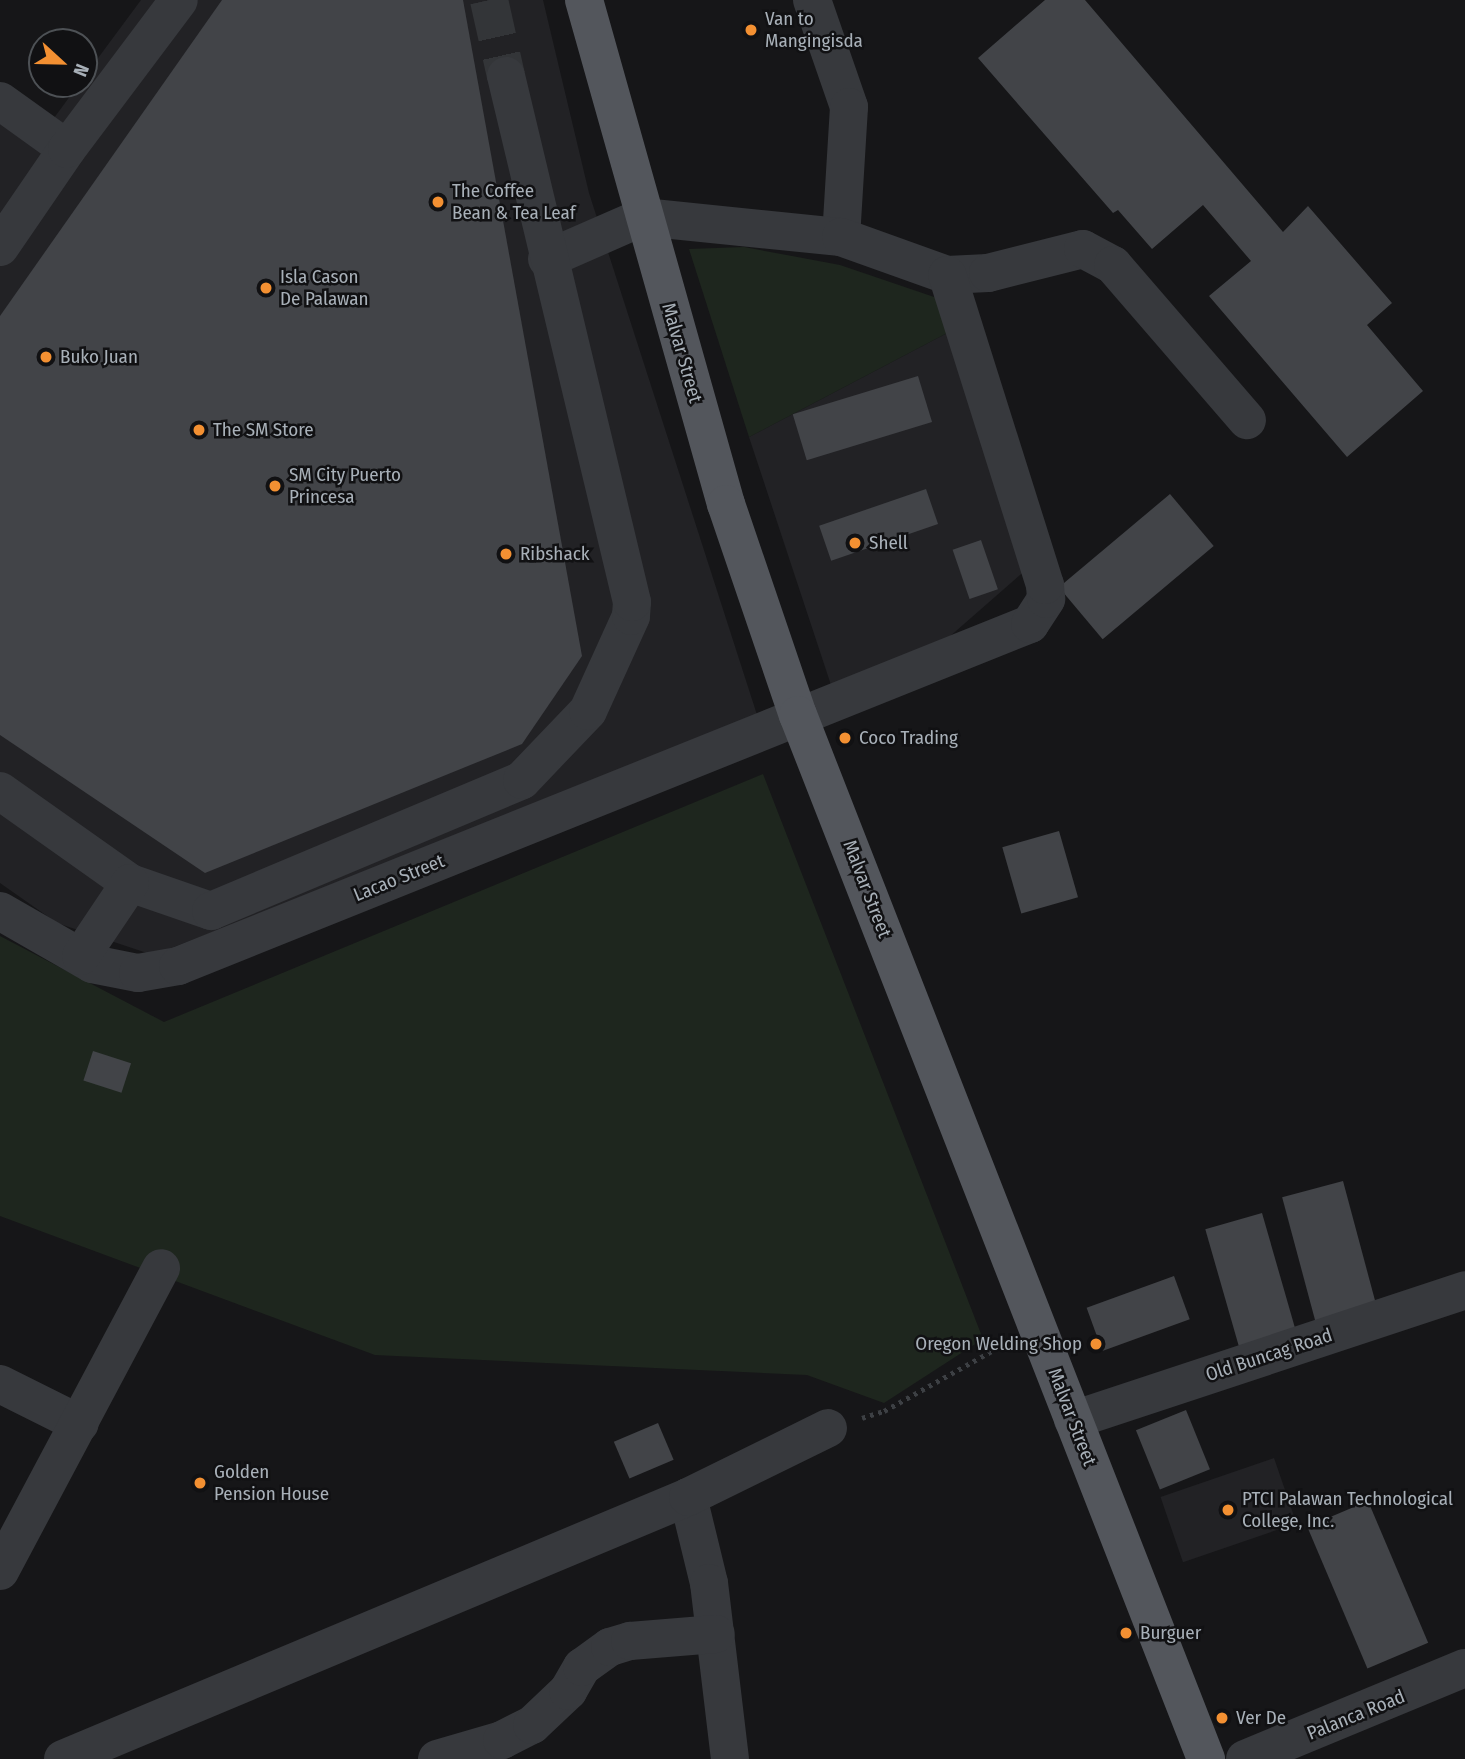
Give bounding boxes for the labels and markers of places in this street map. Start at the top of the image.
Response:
place label: Van to Mangingisda [765,8,863,52]
marker: Van to Mangingisda [743,22,759,38]
place label: The Coffee Bean & Tea Leaf [452,180,576,224]
marker: The Coffee Bean & Tea Leaf [430,194,446,210]
place label: Isla Cason De Palawan [280,266,369,310]
marker: Isla Cason De Palawan [258,280,274,296]
place label: Buko Juan [60,346,138,368]
marker: Buko Juan [38,349,54,365]
place label: The SM Store [213,419,314,441]
marker: The SM Store [191,422,207,438]
place label: SM City Puerto Princesa [289,464,401,508]
marker: SM City Puerto Princesa [267,478,283,494]
place label: Shell [869,532,908,554]
marker: Shell [847,535,863,551]
place label: Ribshack [520,543,590,565]
marker: Ribshack [498,546,514,562]
place label: Coco Trading [859,727,958,749]
marker: Coco Trading [837,730,853,746]
place label: Oregon Welding Shop [915,1333,1082,1355]
marker: Oregon Welding Shop [1088,1336,1104,1352]
place label: Golden Pension House [214,1461,329,1505]
marker: Golden Pension House [192,1475,208,1491]
place label: PTCI Palawan Technological College, Inc. [1242,1488,1453,1532]
marker: PTCI Palawan Technological College, Inc. [1220,1502,1236,1518]
place label: Burguer [1140,1622,1201,1644]
marker: Burguer [1118,1625,1134,1641]
place label: Ver De [1236,1707,1286,1729]
marker: Ver De [1214,1710,1230,1726]

